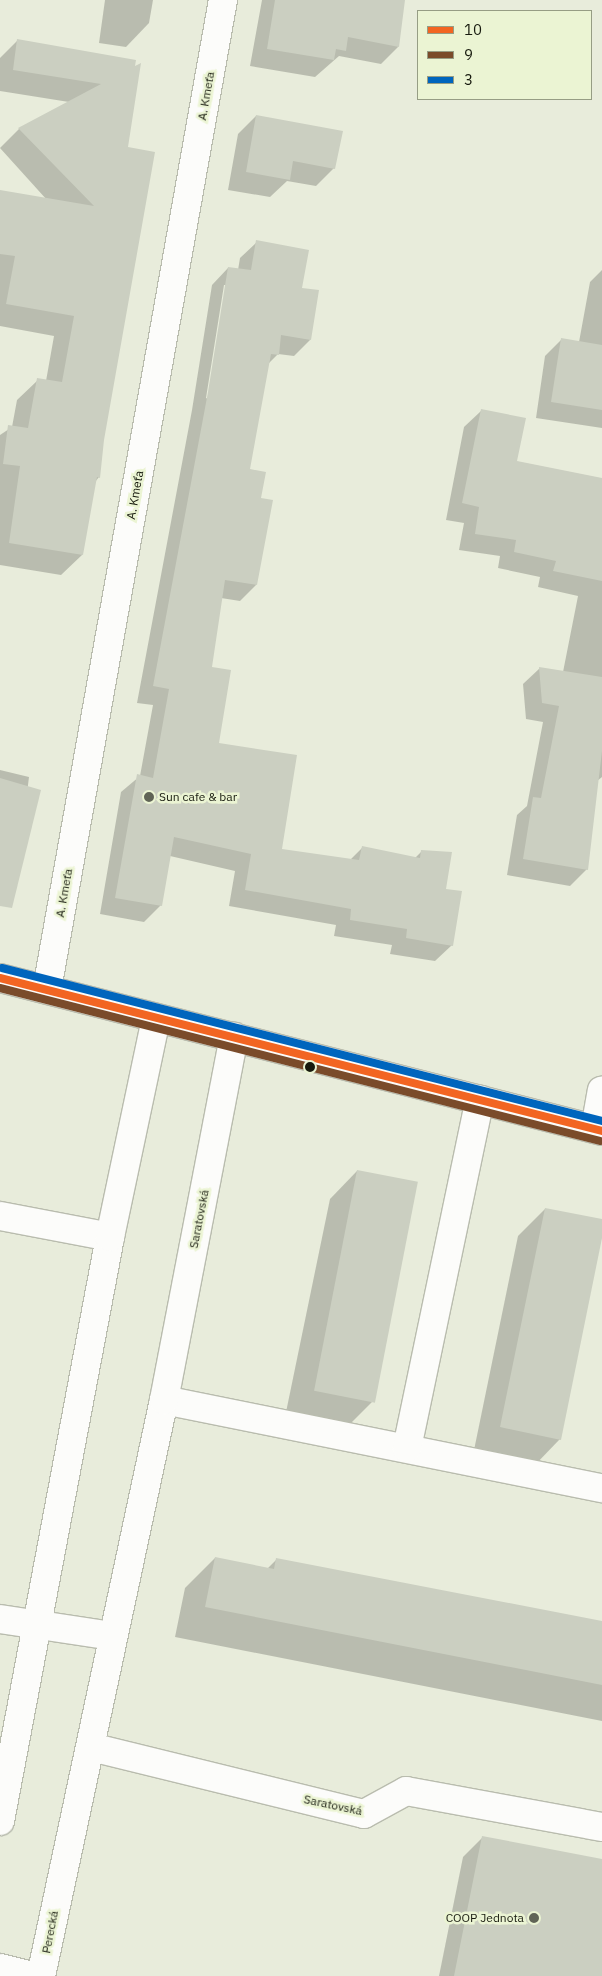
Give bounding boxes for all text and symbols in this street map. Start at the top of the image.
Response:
legend [417,10,592,100]
text: 10 [464,20,482,39]
text: 9 [464,45,473,64]
text: 3 [464,70,473,89]
street label: A. Kmeťa [195,71,217,121]
street label: A. Kmeťa [124,470,146,520]
place label: Sun cafe & bar [159,790,237,804]
marker: Sun cafe & bar [143,791,155,803]
street label: A. Kmeťa [53,868,75,918]
unlabelled marker [305,1062,315,1072]
street label: Saratovská [186,1188,212,1250]
street label: Saratovská [302,1792,364,1818]
street label: Perecká [39,1909,61,1955]
place label: COOP Jednota [446,1911,524,1925]
marker: COOP Jednota [528,1912,540,1924]

